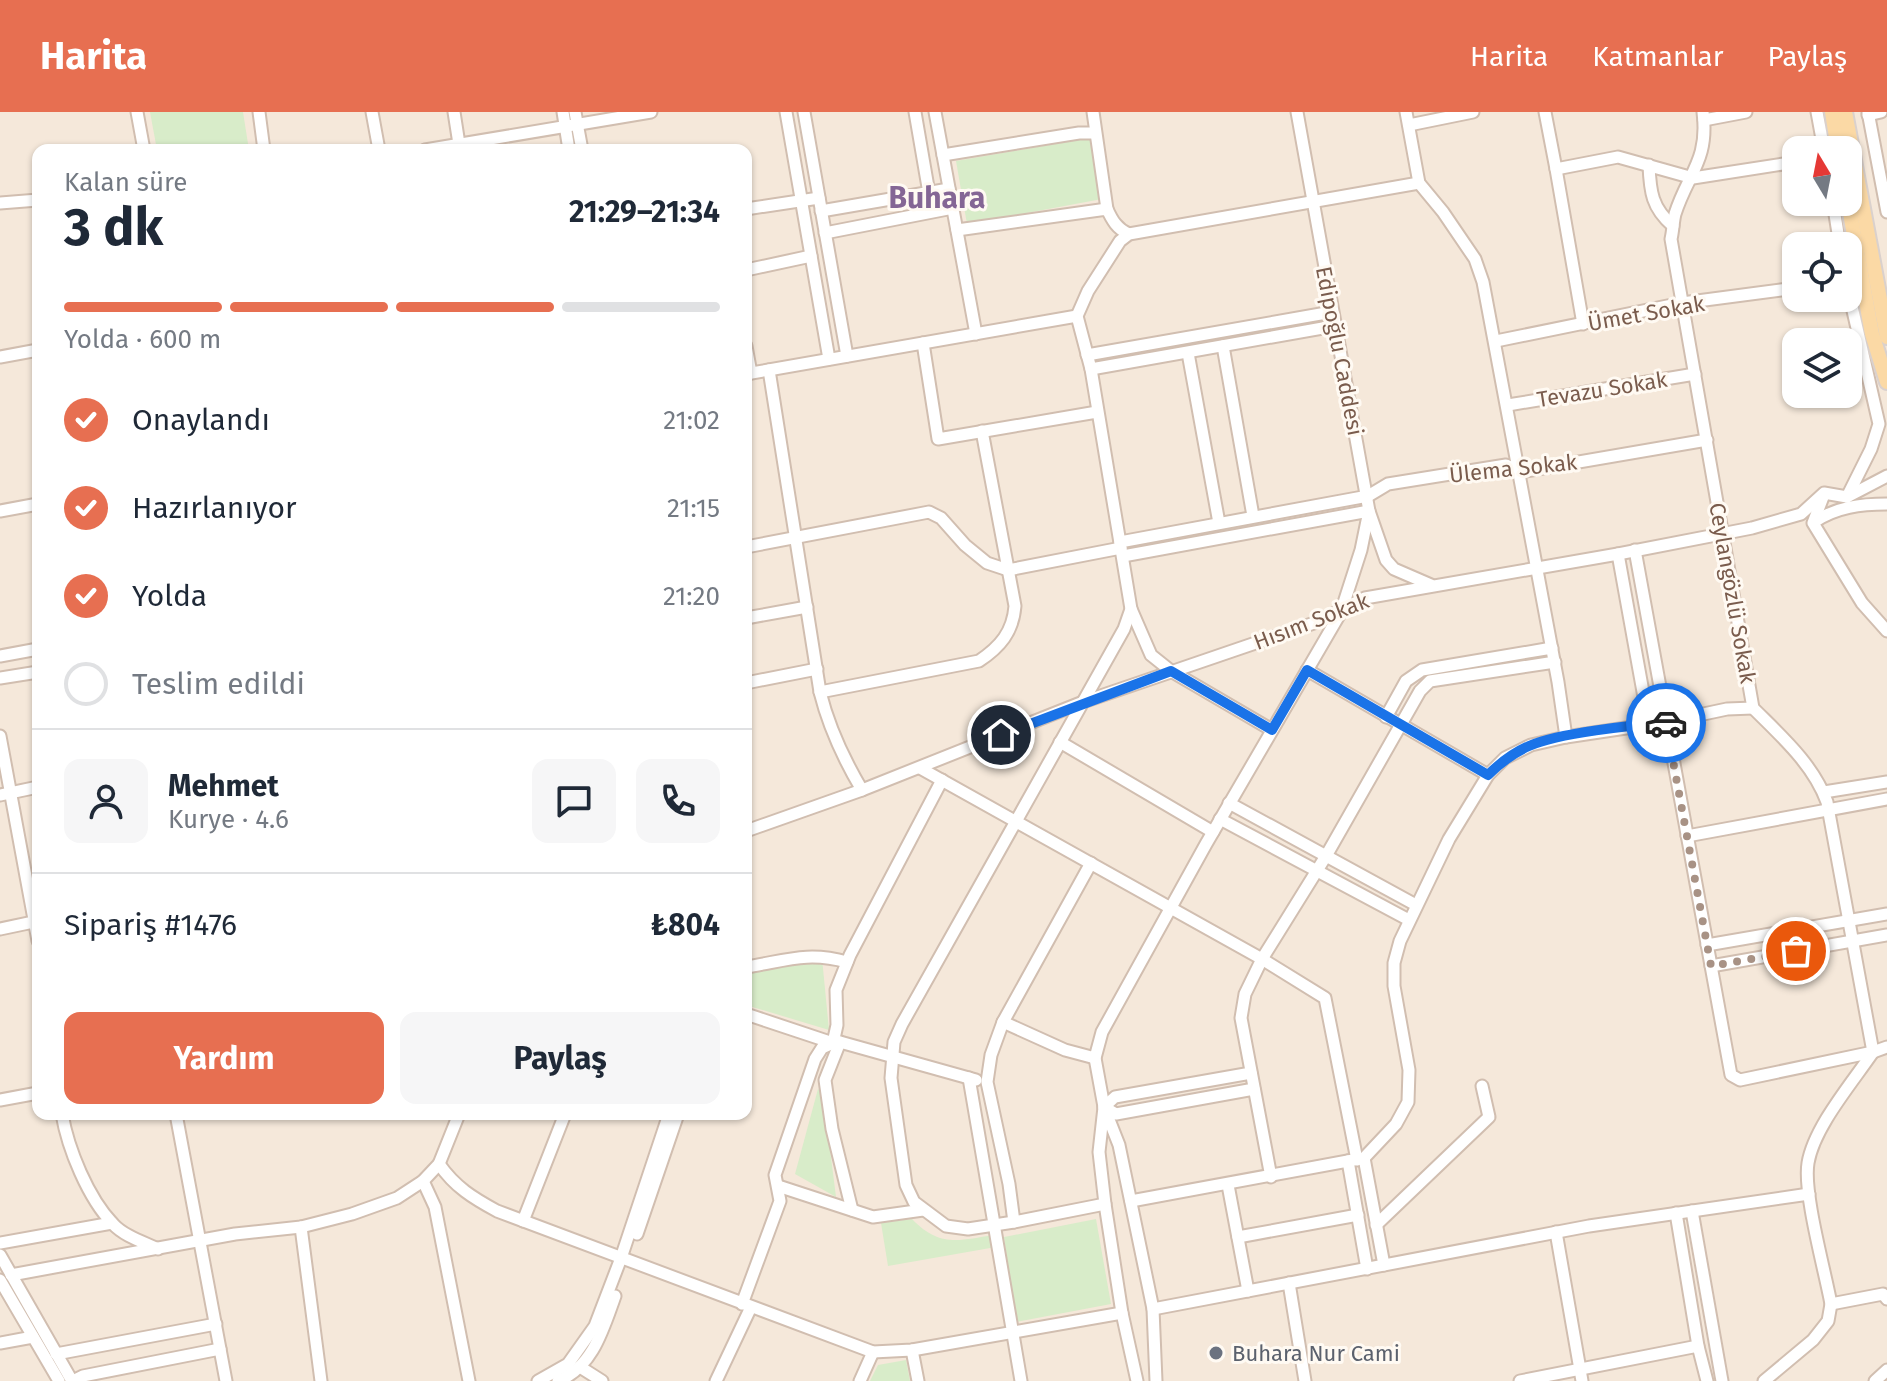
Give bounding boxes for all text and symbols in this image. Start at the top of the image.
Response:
text: Harita [40,33,147,79]
text: Harita [1470,40,1548,73]
text: Katmanlar [1592,40,1724,73]
text: Paylaş [1768,40,1847,73]
north arrow [1782,136,1862,216]
map controls [1782,136,1862,408]
text: Kalan süre [64,167,187,198]
district label: Buhara [889,180,985,216]
text: 21:29–21:34 [569,194,720,230]
text: 3 dk [64,196,163,259]
button: locate [1782,232,1862,312]
street label: Edipoğlu Caddesi [1310,264,1369,438]
street label: Ümet Sokak [1586,290,1707,337]
text: Yolda · 600 m [64,324,221,355]
button: layers [1782,328,1862,408]
street label: Tevazu Sokak [1535,366,1670,413]
icon: check [64,398,108,442]
text: Onaylandı [132,402,270,438]
text: 21:02 [663,405,720,436]
street label: Ülema Sokak [1448,448,1579,489]
icon: check [64,486,108,530]
text: Hazırlanıyor [132,490,297,526]
text: 21:15 [667,493,720,524]
street label: Ceylangözlü Sokak [1703,500,1762,686]
icon: check [64,574,108,618]
text: Yolda [132,578,207,614]
text: 21:20 [663,581,720,612]
street label: Hısım Sokak [1250,587,1373,656]
text: Teslim edildi [132,666,305,702]
courier [1626,683,1706,763]
pin [967,701,1035,769]
icon: car [1644,701,1688,745]
icon: home [979,713,1023,757]
button: person [64,759,148,843]
button: chat [532,759,616,843]
button: phone [636,759,720,843]
text: Mehmet [168,768,279,804]
text: Kurye · 4.6 [168,804,289,835]
text: Sipariş #1476 [64,907,237,943]
text: ₺804 [651,907,720,943]
pin [1762,917,1830,985]
icon: bag [1774,929,1818,973]
button: Yardım [64,1012,384,1104]
button: Paylaş [400,1012,720,1104]
place label: Buhara Nur Cami [1232,1340,1400,1367]
marker: Buhara Nur Cami [1207,1344,1225,1362]

